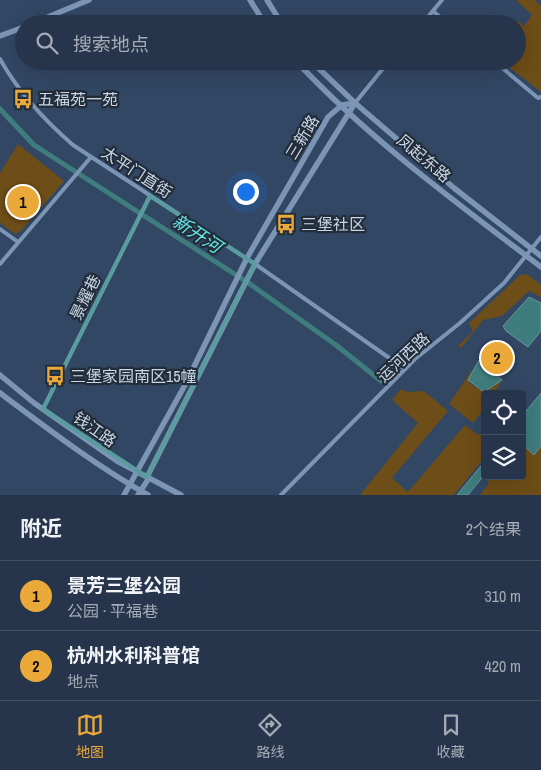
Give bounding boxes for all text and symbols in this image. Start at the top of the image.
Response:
search box [15,15,526,70]
icon: search [33,29,61,57]
text: 搜索地点 [73,31,149,57]
bus stop icon: 五福苑一苑 [12,88,34,110]
place label: 五福苑一苑 [38,88,118,110]
street label: 三新路 [280,111,324,163]
street label: 凤起东路 [392,129,456,187]
street label: 太平门直街 [97,141,177,203]
your location [233,179,259,205]
pin: 1 [7,183,39,221]
water label: 新开河 [168,208,229,260]
bus stop icon: 三堡社区 [275,213,297,235]
place label: 三堡社区 [301,213,365,235]
street label: 景耀巷 [65,271,105,323]
street label: 运河西路 [372,327,434,387]
pin: 2 [481,339,513,377]
bus stop icon: 三堡家园南区15幢 [44,365,66,387]
place label: 三堡家园南区15幢 [70,365,197,387]
map controls [481,390,526,480]
button: locate [481,390,526,435]
street label: 钱江路 [69,406,121,452]
button: layers [481,435,526,480]
text: 附近 [20,514,62,543]
text: 2个结果 [466,518,521,540]
text: 景芳三堡公园 [67,572,181,598]
text: 1 [32,585,40,607]
text: 310 m [485,585,521,607]
text: 公园 · 平福巷 [67,600,158,622]
text: 杭州水利科普馆 [67,642,200,668]
text: 2 [32,655,40,677]
text: 420 m [485,655,521,677]
text: 地点 [67,670,99,692]
tab: 地图 [76,711,104,761]
tab: 路线 [256,711,284,761]
tab: 收藏 [437,711,465,761]

